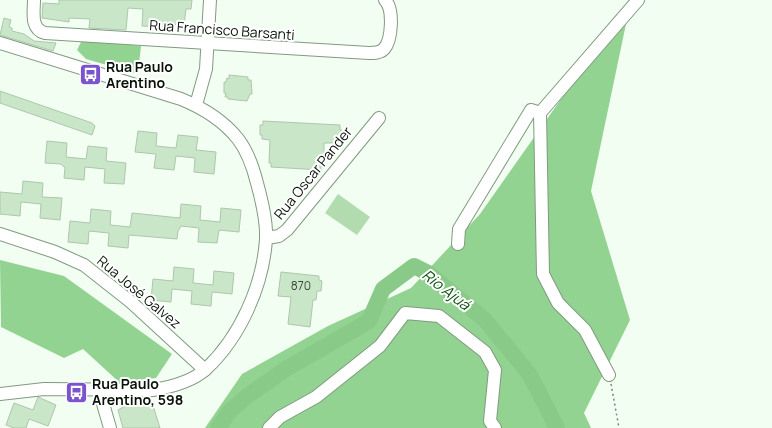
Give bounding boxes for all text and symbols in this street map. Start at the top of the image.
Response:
street label: Rua Francisco Barsanti [149,15,295,44]
place label: Rua Paulo Arentino [106,57,173,92]
bus stop icon: Rua Paulo Arentino [78,62,104,88]
street label: Rua Oscar Pander [269,122,356,223]
street label: Rua José Galvez [93,251,185,332]
water label: Rio Ajuá [418,264,475,315]
house number: 870 [291,277,311,294]
place label: Rua Paulo Arentino, 598 [92,374,183,409]
bus stop icon: Rua Paulo Arentino, 598 [63,379,89,405]

